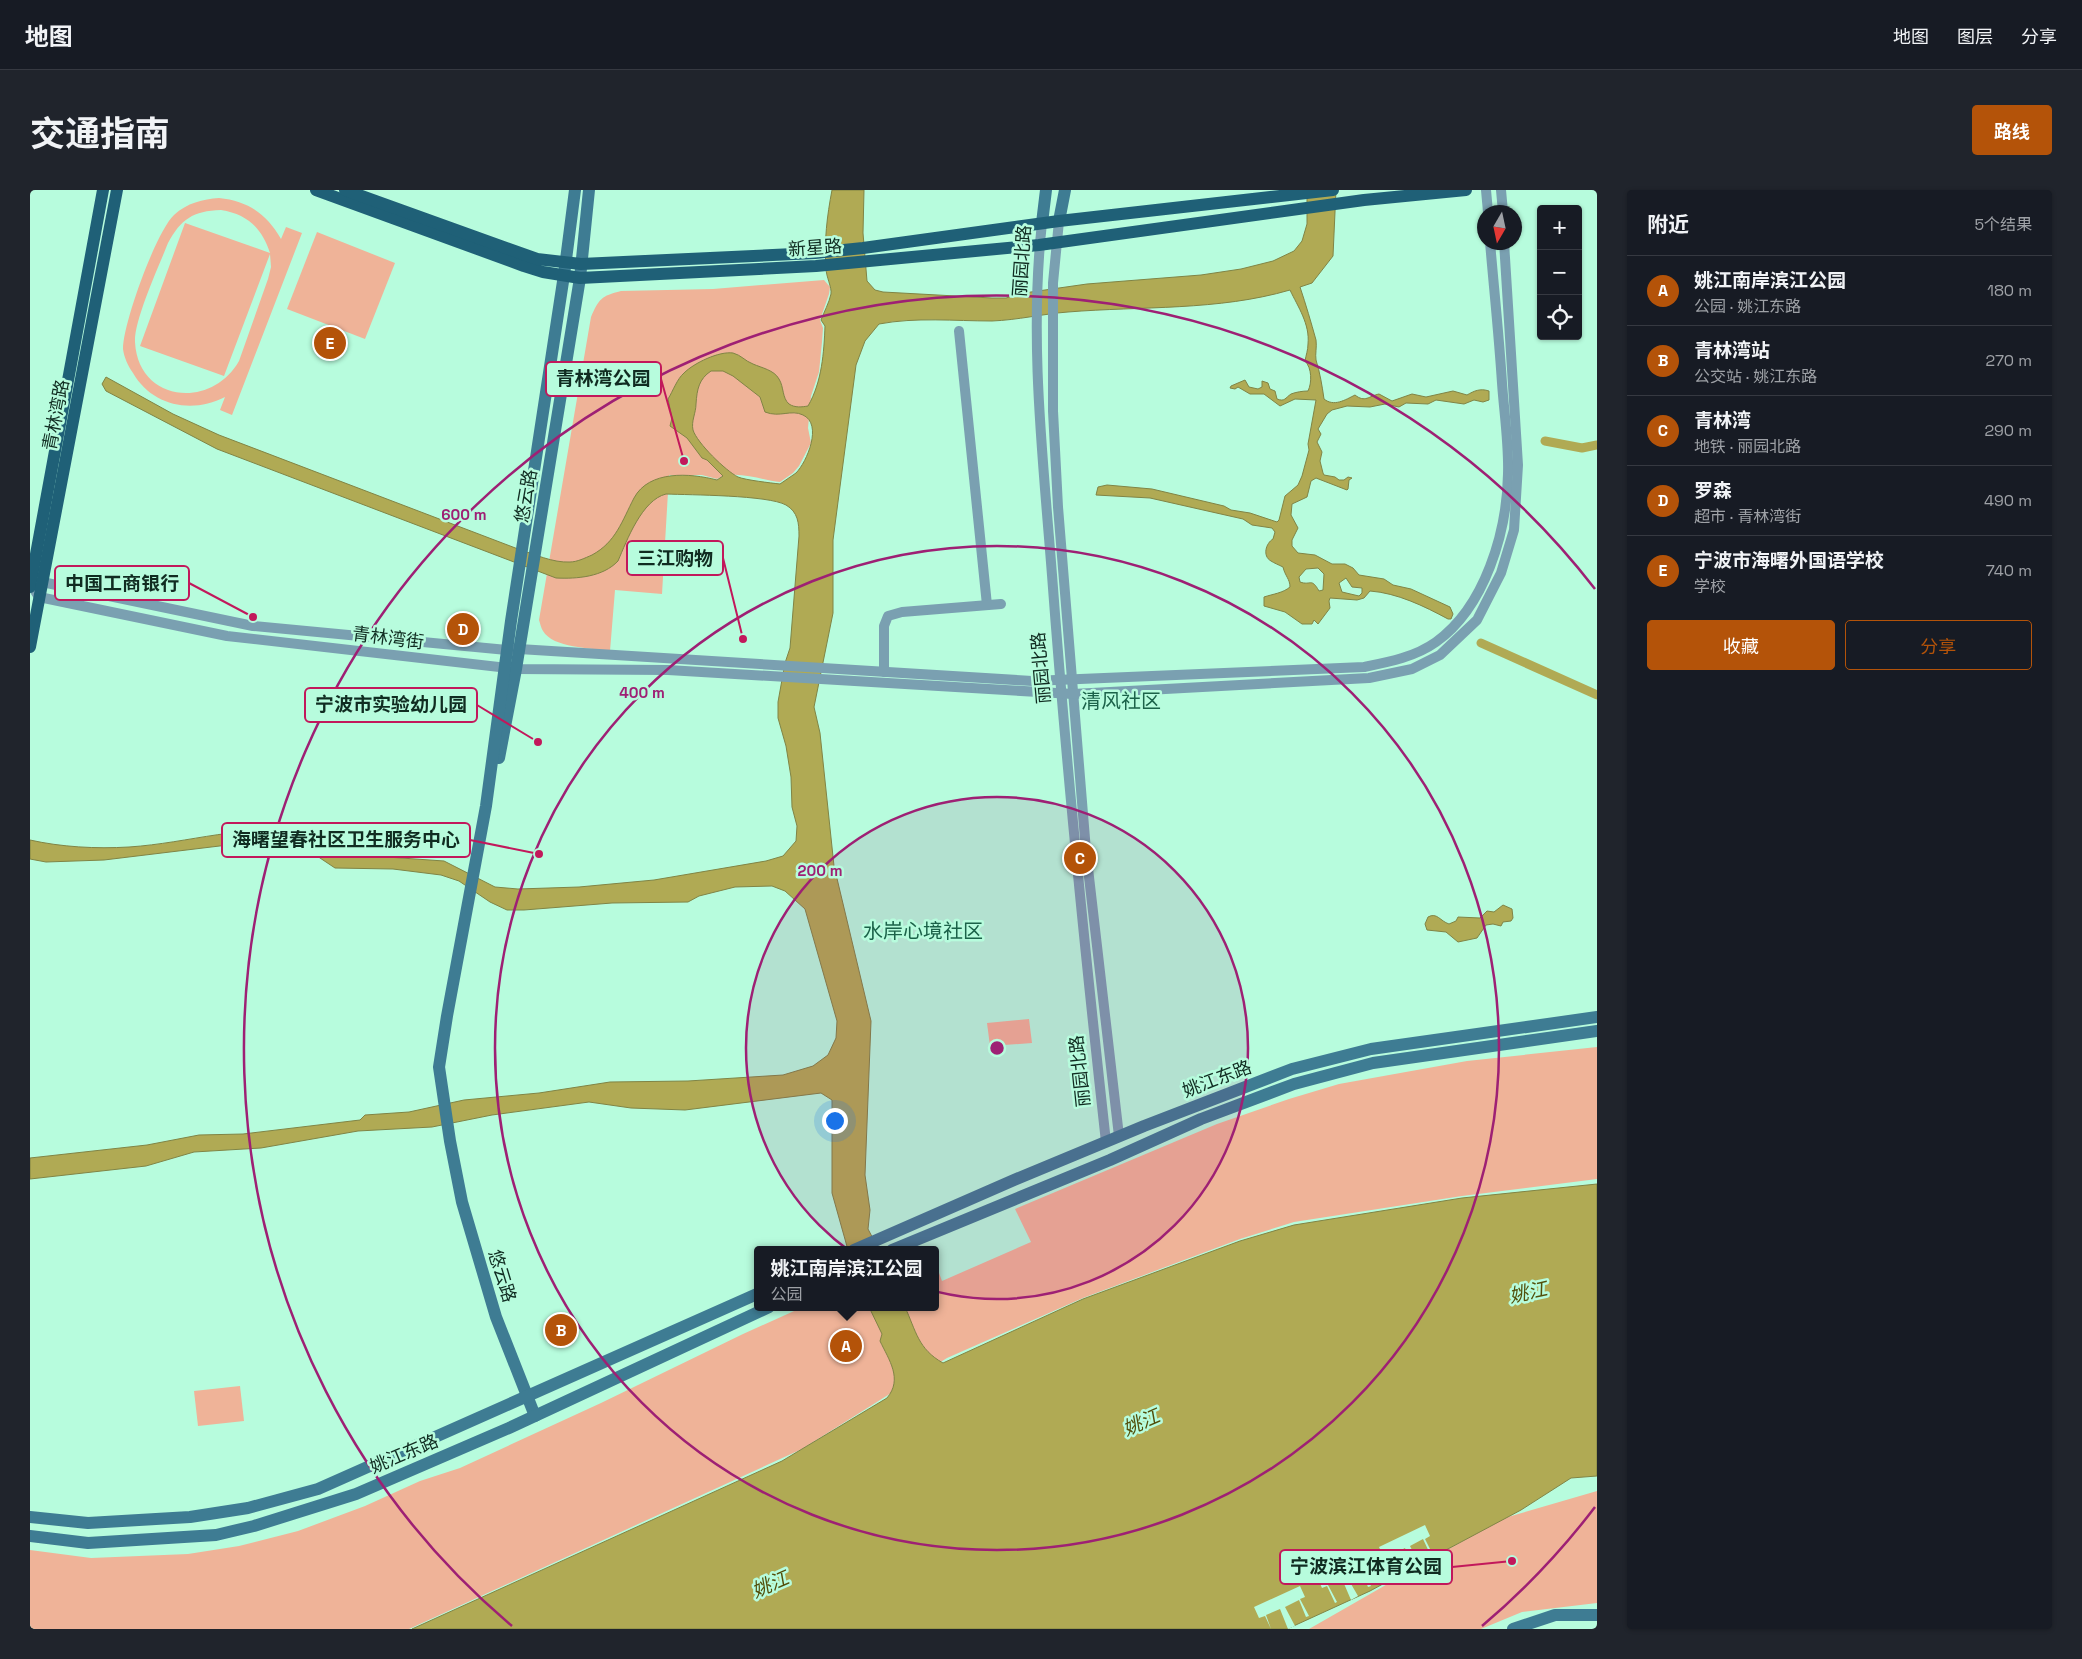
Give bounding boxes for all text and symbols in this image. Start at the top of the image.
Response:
text: 地图 [25,21,73,52]
text: 地图 [1893,25,1929,48]
text: 图层 [1957,25,1993,48]
text: 分享 [2021,25,2057,48]
button: 路线 [1972,105,2052,155]
text: 交通指南 [30,112,170,156]
north arrow [1477,205,1522,250]
map controls [1537,205,1582,340]
button: + [1537,205,1582,250]
text: 附近 [1647,211,1689,238]
text: 5个结果 [1974,214,2032,235]
street label: 丽园北路 [1008,224,1035,298]
street label: 新星路 [787,234,843,261]
button: − [1537,250,1582,295]
text: 姚江南岸滨江公园 [1694,268,1846,293]
text: A [1658,280,1668,301]
text: 180 m [1987,280,2032,301]
button: locate [1537,295,1582,340]
text: 公园 · 姚江东路 [1694,296,1801,317]
pin: E [314,324,346,362]
text: 青林湾站 [1694,338,1770,363]
text: B [1658,350,1668,371]
text: 270 m [1985,350,2032,371]
callout: 青林湾公园 [546,362,661,396]
text: 青林湾公园 [555,366,651,391]
text: 公交站 · 姚江东路 [1694,366,1817,387]
street label: 青林湾路 [37,377,74,452]
text: 青林湾 [1694,408,1751,433]
text: C [1658,420,1668,441]
text: 290 m [1984,420,2032,441]
text: 地铁 · 丽园北路 [1694,436,1801,457]
street label: 悠云路 [509,467,542,524]
text: 罗森 [1694,478,1732,503]
text: D [1658,490,1668,511]
text: 490 m [1984,490,2032,511]
text: 600 m [441,505,487,524]
text: 超市 · 青林湾街 [1694,506,1801,527]
callout: 三江购物 [627,541,723,575]
text: 三江购物 [637,546,713,571]
text: 宁波市海曙外国语学校 [1694,548,1884,573]
text: E [1659,560,1667,581]
text: 740 m [1986,560,2032,581]
callout: 中国工商银行 [55,566,189,600]
text: 中国工商银行 [65,571,179,596]
text: 学校 [1694,576,1726,597]
pin: D [447,610,479,648]
button: 收藏 [1647,620,1835,670]
button: 分享 [1845,620,2032,670]
street label: 青林湾街 [351,622,425,653]
street label: 丽园北路 [1026,631,1055,705]
text: 400 m [619,683,665,702]
callout: 宁波市实验幼儿园 [305,688,477,722]
district label: 清风社区 [1081,688,1161,714]
text: 宁波市实验幼儿园 [315,692,467,717]
callout: 海曙望春社区卫生服务中心 [222,823,470,857]
text: 海曙望春社区卫生服务中心 [232,827,460,852]
pin: C [1064,839,1096,877]
text: 200 m [798,861,842,880]
district label: 水岸心境社区 [863,918,983,944]
street label: 丽园北路 [1064,1034,1095,1108]
centre of rings [988,1039,1006,1057]
street label: 姚江东路 [1179,1055,1255,1102]
your location [822,1108,848,1134]
popup [754,1246,939,1311]
street label: 悠云路 [484,1247,521,1305]
text: 姚江南岸滨江公园 [770,1256,923,1281]
water label: 姚江 [1507,1276,1551,1309]
text: 公园 [770,1284,803,1305]
pin: B [545,1311,577,1349]
pin: A [830,1327,862,1365]
water label: 姚江 [1119,1402,1165,1442]
street label: 姚江东路 [366,1429,441,1478]
callout: 宁波滨江体育公园 [1280,1550,1452,1584]
text: 宁波滨江体育公园 [1290,1554,1442,1579]
water label: 姚江 [748,1564,794,1604]

